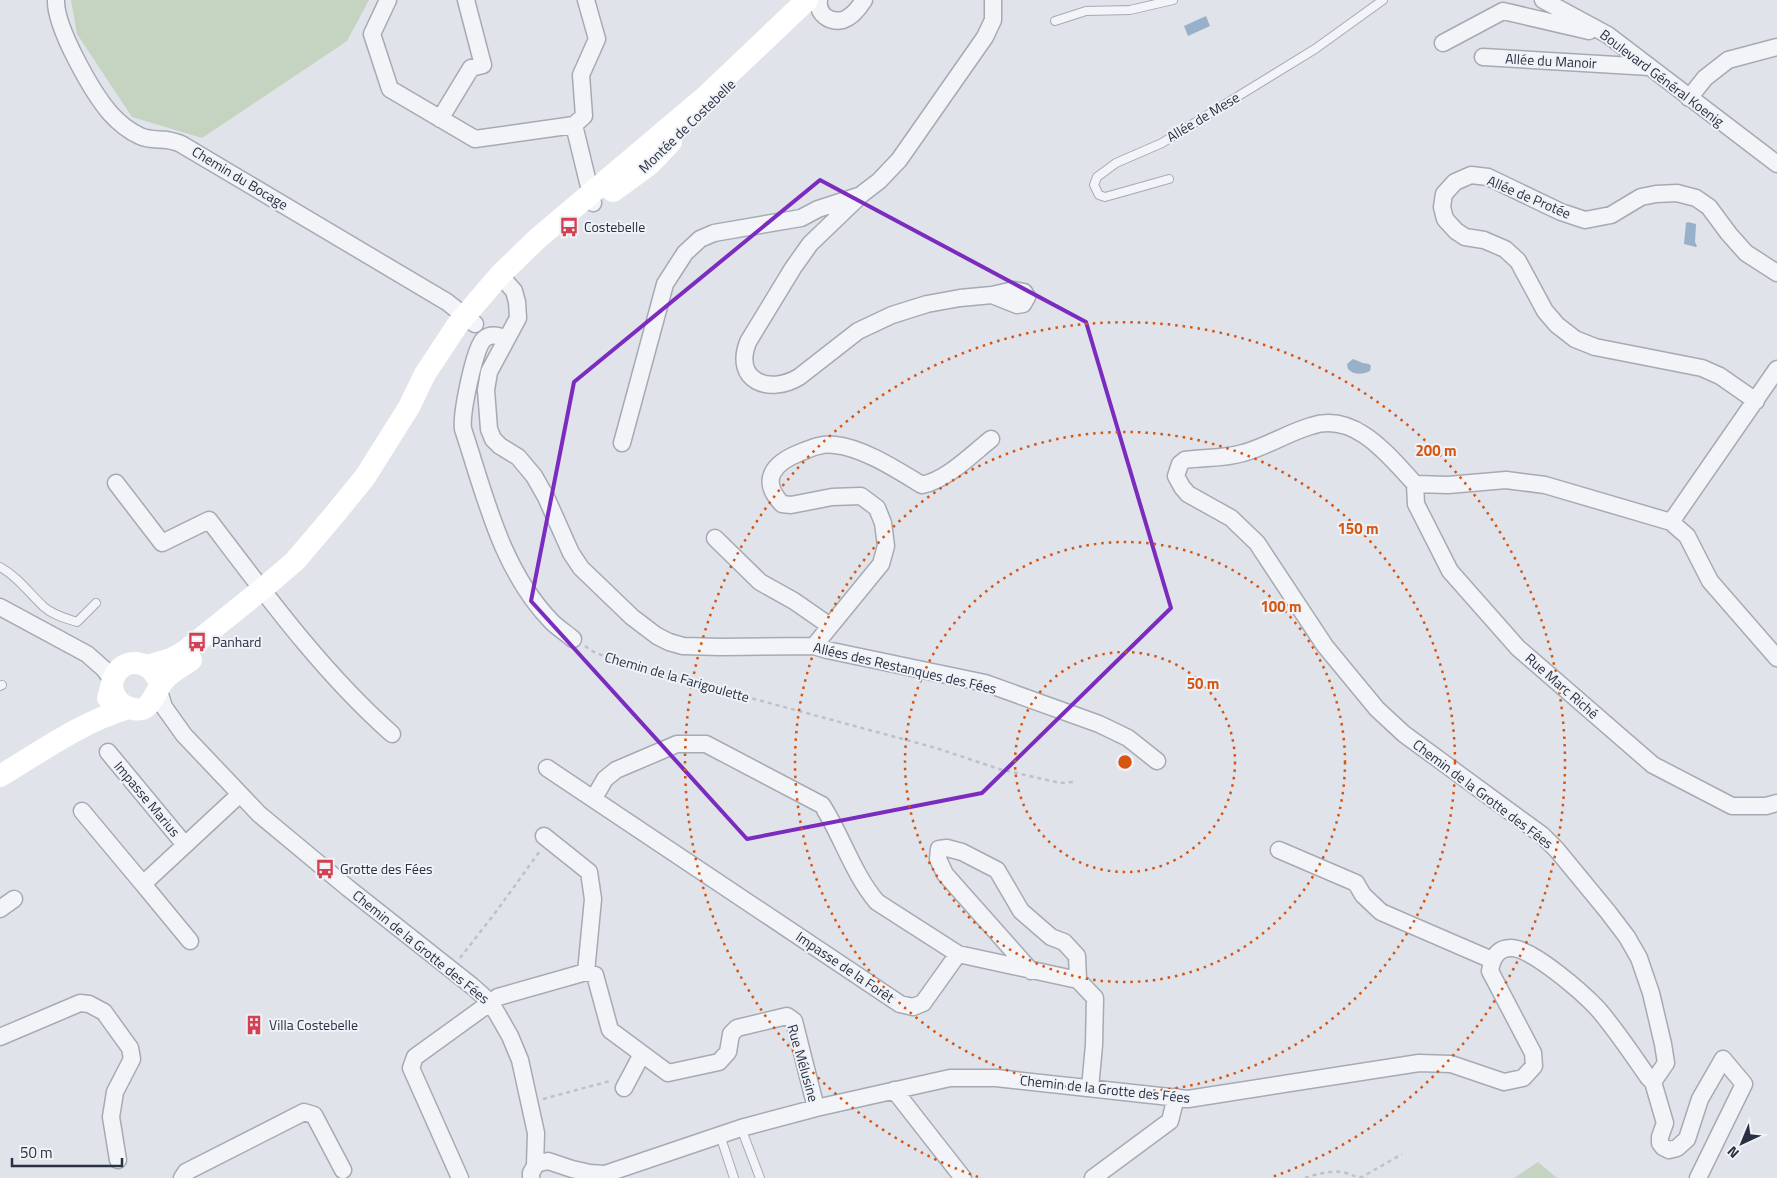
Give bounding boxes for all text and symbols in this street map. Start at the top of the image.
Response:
street label: Boulevard Général Koenig [1596,24,1729,131]
street label: Allée du Manoir [1505,48,1597,73]
street label: Montée de Costebelle [633,74,740,178]
street label: Allée de Mese [1162,86,1243,147]
street label: Chemin du Bocage [188,141,292,215]
street label: Allée de Protée [1484,169,1574,224]
bus stop icon: Costebelle [558,216,580,238]
place label: Costebelle [584,216,645,237]
text: 200 m [1415,439,1457,462]
text: 150 m [1337,517,1379,540]
text: 100 m [1260,595,1302,618]
bus stop icon: Panhard [186,631,208,653]
place label: Panhard [212,631,261,652]
street label: Allées des Restanques des Fées [811,636,999,699]
street label: Chemin de la Farigoulette [602,646,752,707]
street label: Rue Marc Riché [1521,648,1604,723]
text: 50 m [1187,672,1219,695]
street label: Chemin de la Grotte des Fées [1409,734,1558,853]
centre of rings [1116,753,1134,771]
street label: Impasse Marius [109,756,185,841]
bus stop icon: Grotte des Fées [314,858,336,880]
place label: Grotte des Fées [340,858,432,879]
street label: Chemin de la Grotte des Fées [348,885,494,1009]
street label: Impasse de la Forêt [792,926,899,1007]
building icon: Villa Costebelle [243,1014,265,1036]
place label: Villa Costebelle [269,1014,358,1035]
street label: Rue Mélusine [782,1022,825,1104]
street label: Chemin de la Grotte des Fées [1019,1069,1191,1108]
north arrow [1717,1118,1767,1168]
scale bar [12,1136,122,1168]
text: 50 m [20,1141,53,1164]
text: N [1722,1142,1743,1164]

